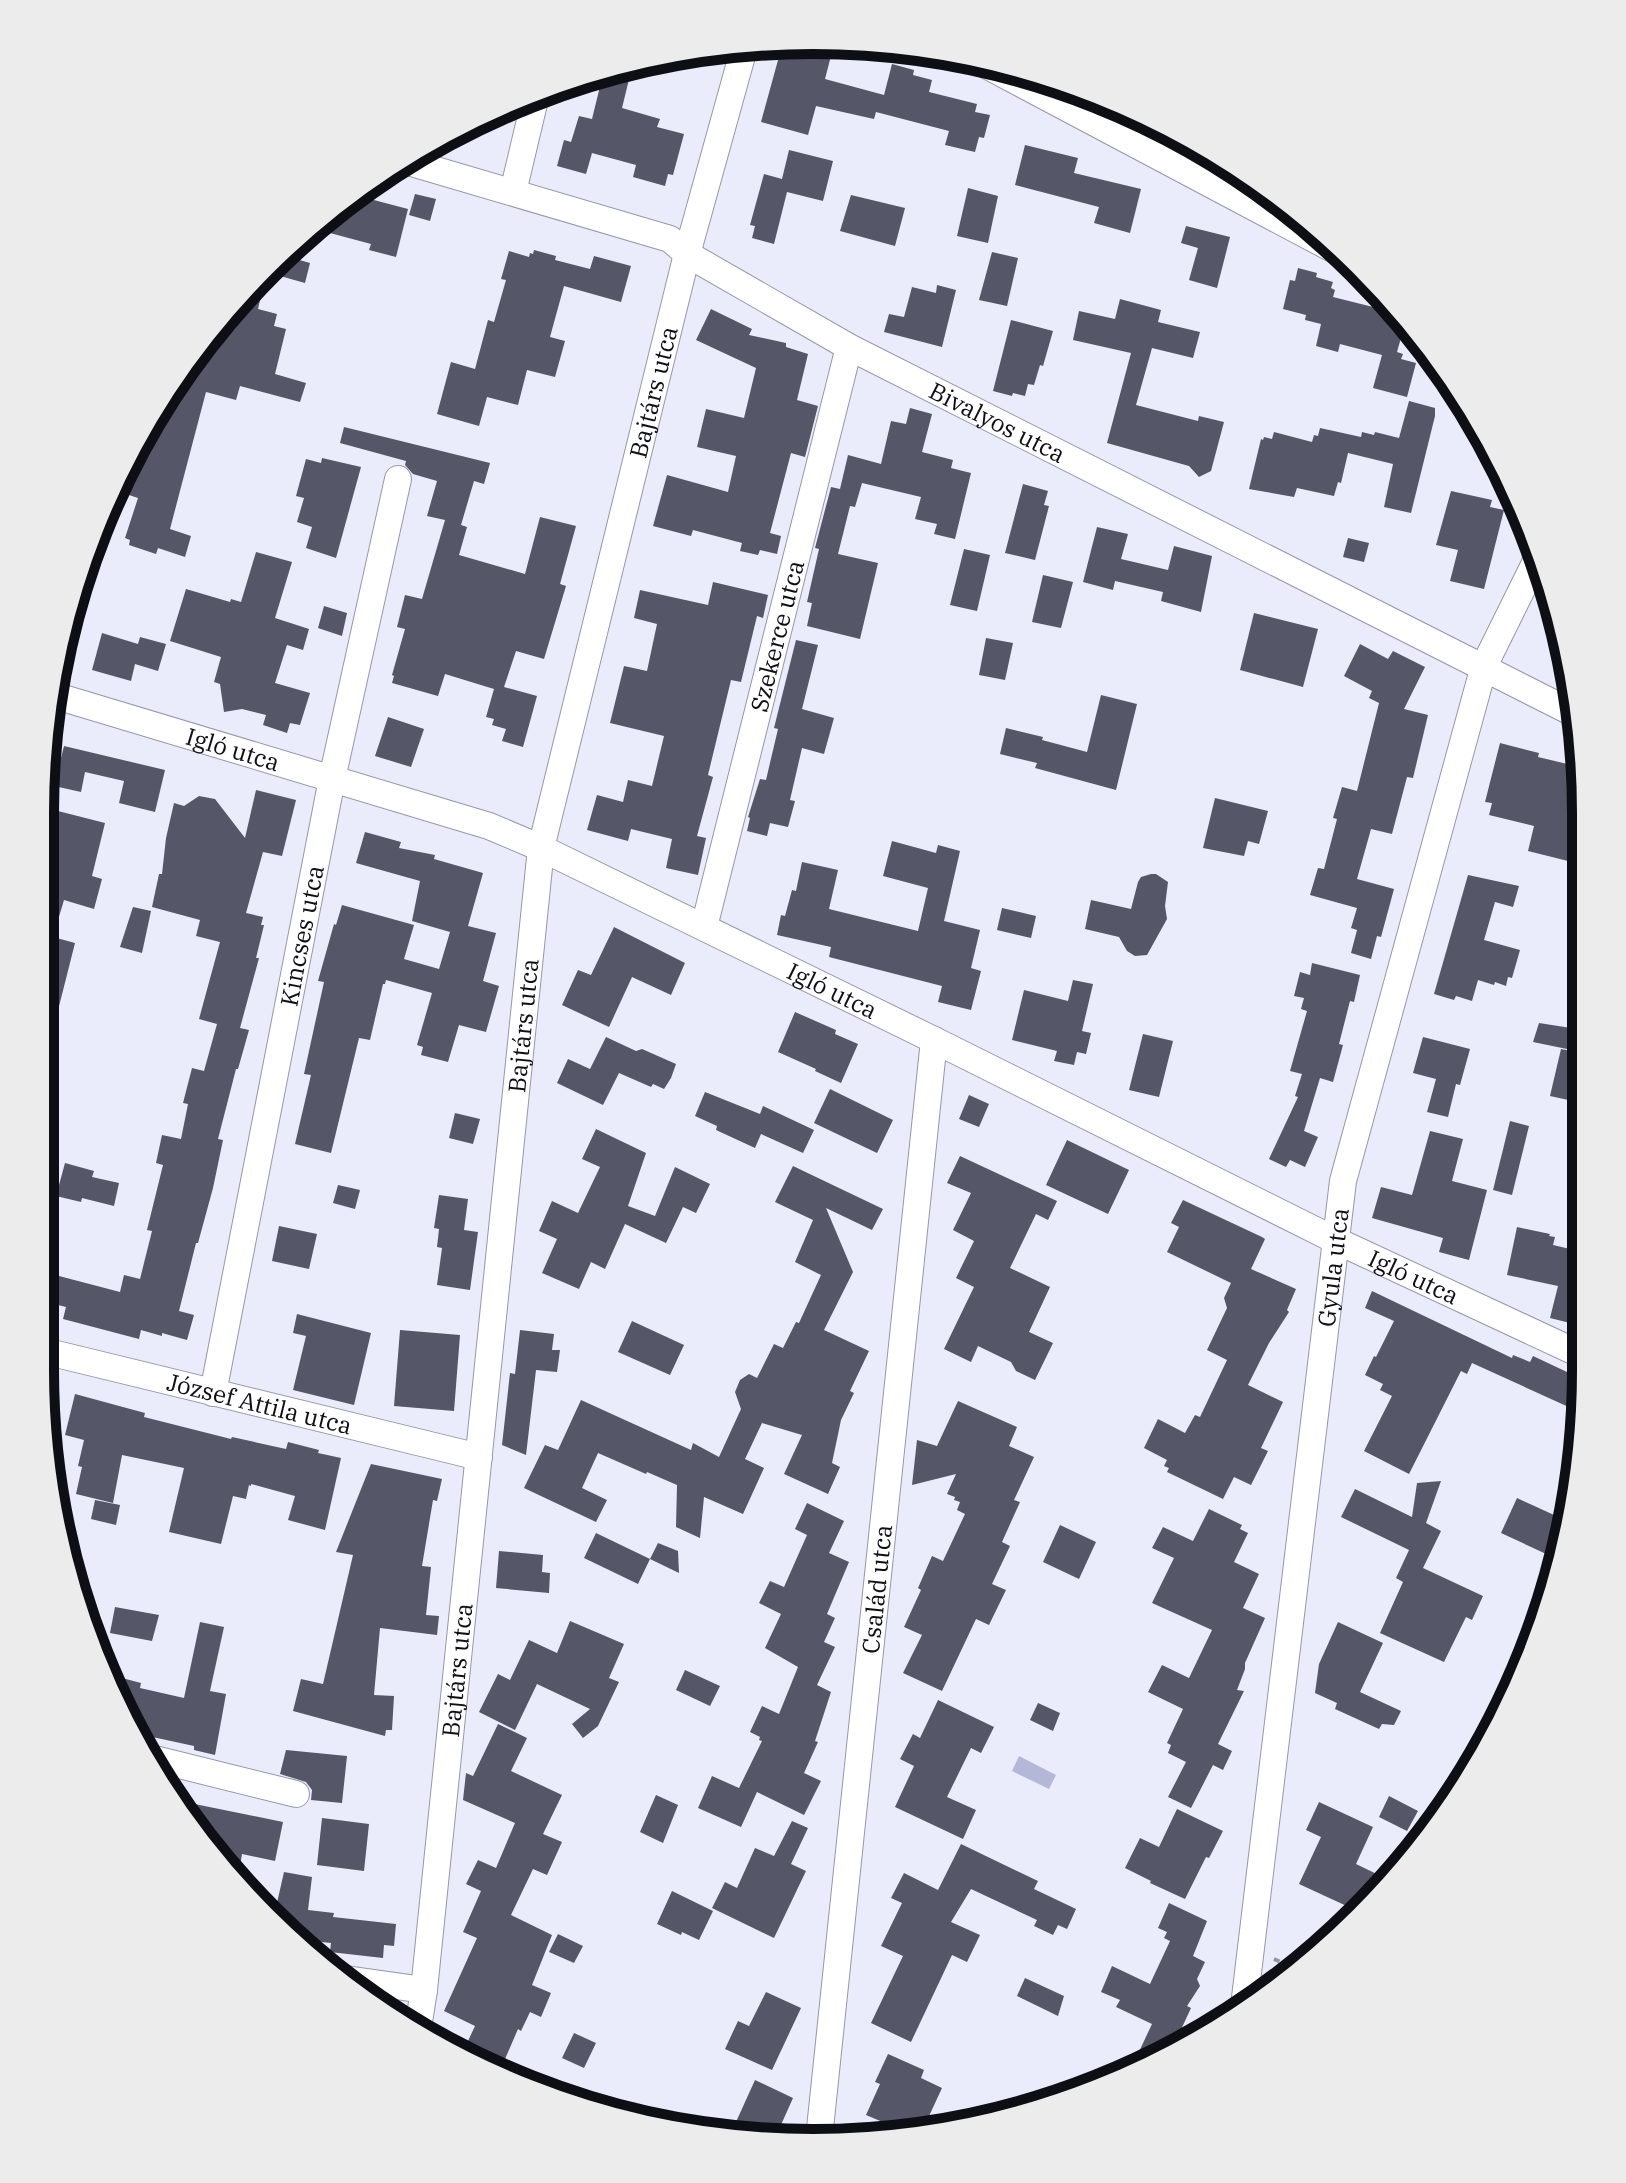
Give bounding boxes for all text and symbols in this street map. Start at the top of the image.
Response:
street label: Bajtárs utca [621,323,685,461]
street label: Bivalyos utca [924,374,1071,470]
street label: Szekerce utca [742,557,811,715]
street label: Igló utca [182,720,284,778]
street label: Kincses utca [272,862,331,1009]
street label: Igló utca [782,955,883,1026]
street label: Bajtárs utca [500,957,546,1094]
street label: Gyula utca [1310,1206,1356,1329]
street label: Igló utca [1363,1242,1464,1312]
street label: József Attila utca [164,1366,355,1441]
street label: Család utca [854,1523,899,1655]
street label: Bajtárs utca [434,1601,480,1739]

